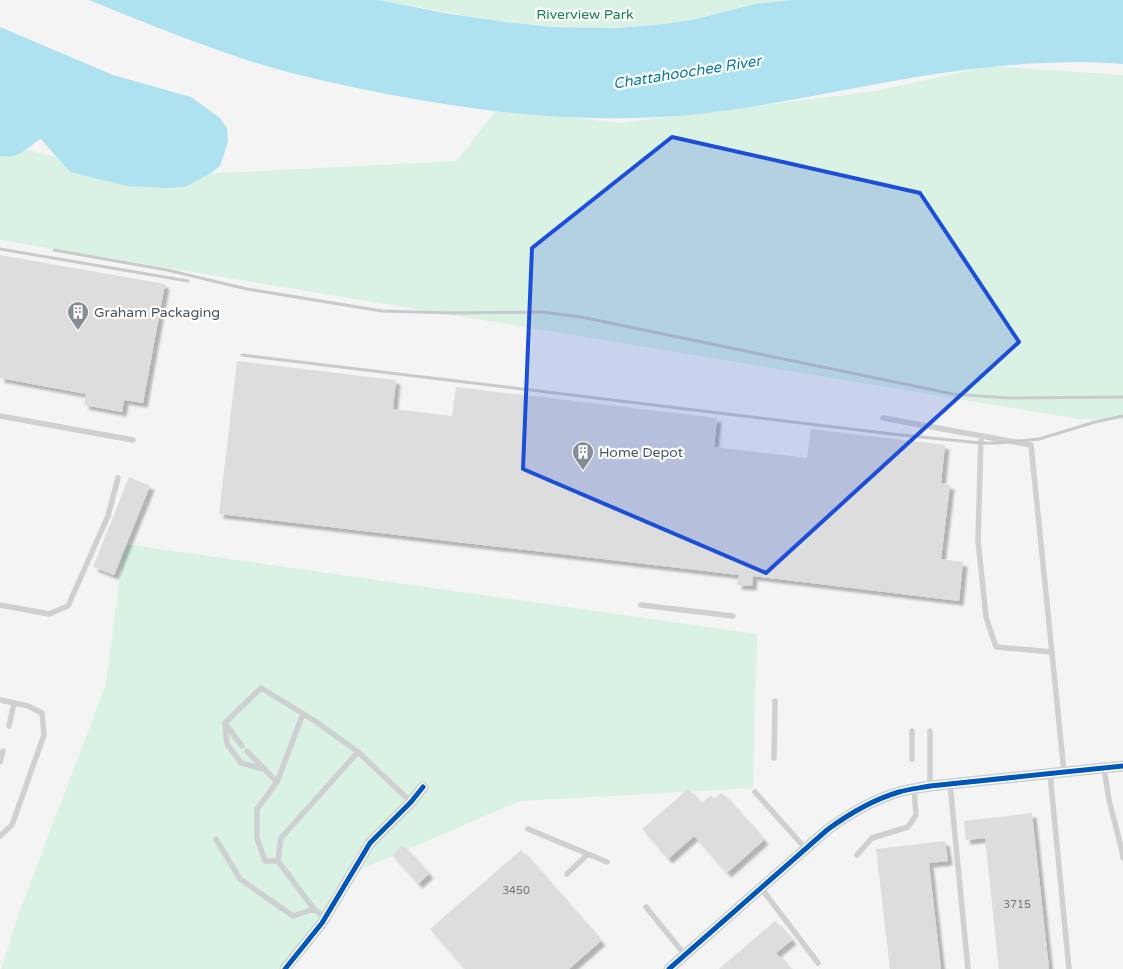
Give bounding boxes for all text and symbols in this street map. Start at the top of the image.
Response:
park label: Riverview Park [536,6,634,23]
water label: Chattahoochee River [612,51,764,93]
building icon: Graham Packaging [66,300,90,331]
place label: Graham Packaging [94,304,220,321]
building icon: Home Depot [571,440,595,471]
place label: Home Depot [599,444,684,461]
house number: 3450 [502,884,530,897]
house number: 3715 [1003,898,1031,911]

